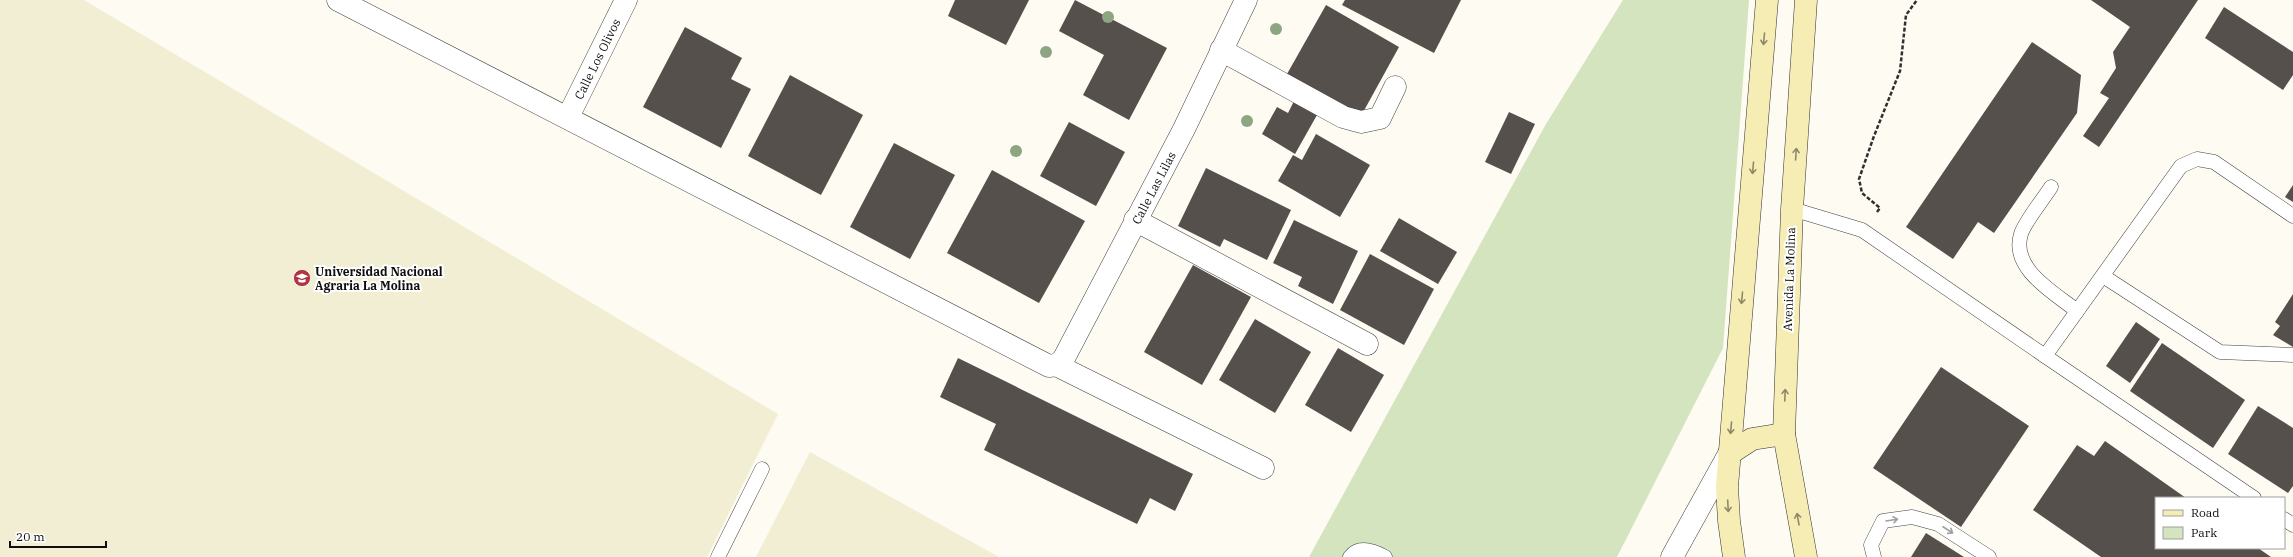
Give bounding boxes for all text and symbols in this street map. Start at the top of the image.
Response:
street label: Calle Los Olivos [571,16,623,102]
one-way arrow [1760,32,1767,45]
one-way arrow [1792,148,1799,161]
street label: Calle Las Lilas [1128,149,1179,226]
one-way arrow [1749,161,1757,174]
street label: Avenida La Molina [1780,226,1798,331]
place label: Universidad Nacional Agraria La Molina [315,264,443,293]
school or university icon: Universidad Nacional Agraria La Molina [292,268,312,288]
one-way arrow [1739,291,1746,304]
one-way arrow [1781,389,1789,402]
one-way arrow [1728,421,1735,434]
legend [2155,497,2285,549]
one-way arrow [1724,499,1731,512]
text: Road [2191,505,2220,520]
one-way arrow [1794,513,1802,526]
one-way arrow [1885,516,1898,524]
scale bar [10,523,106,549]
text: Park [2191,525,2217,540]
one-way arrow [1942,527,1954,535]
text: 20 m [16,529,45,544]

